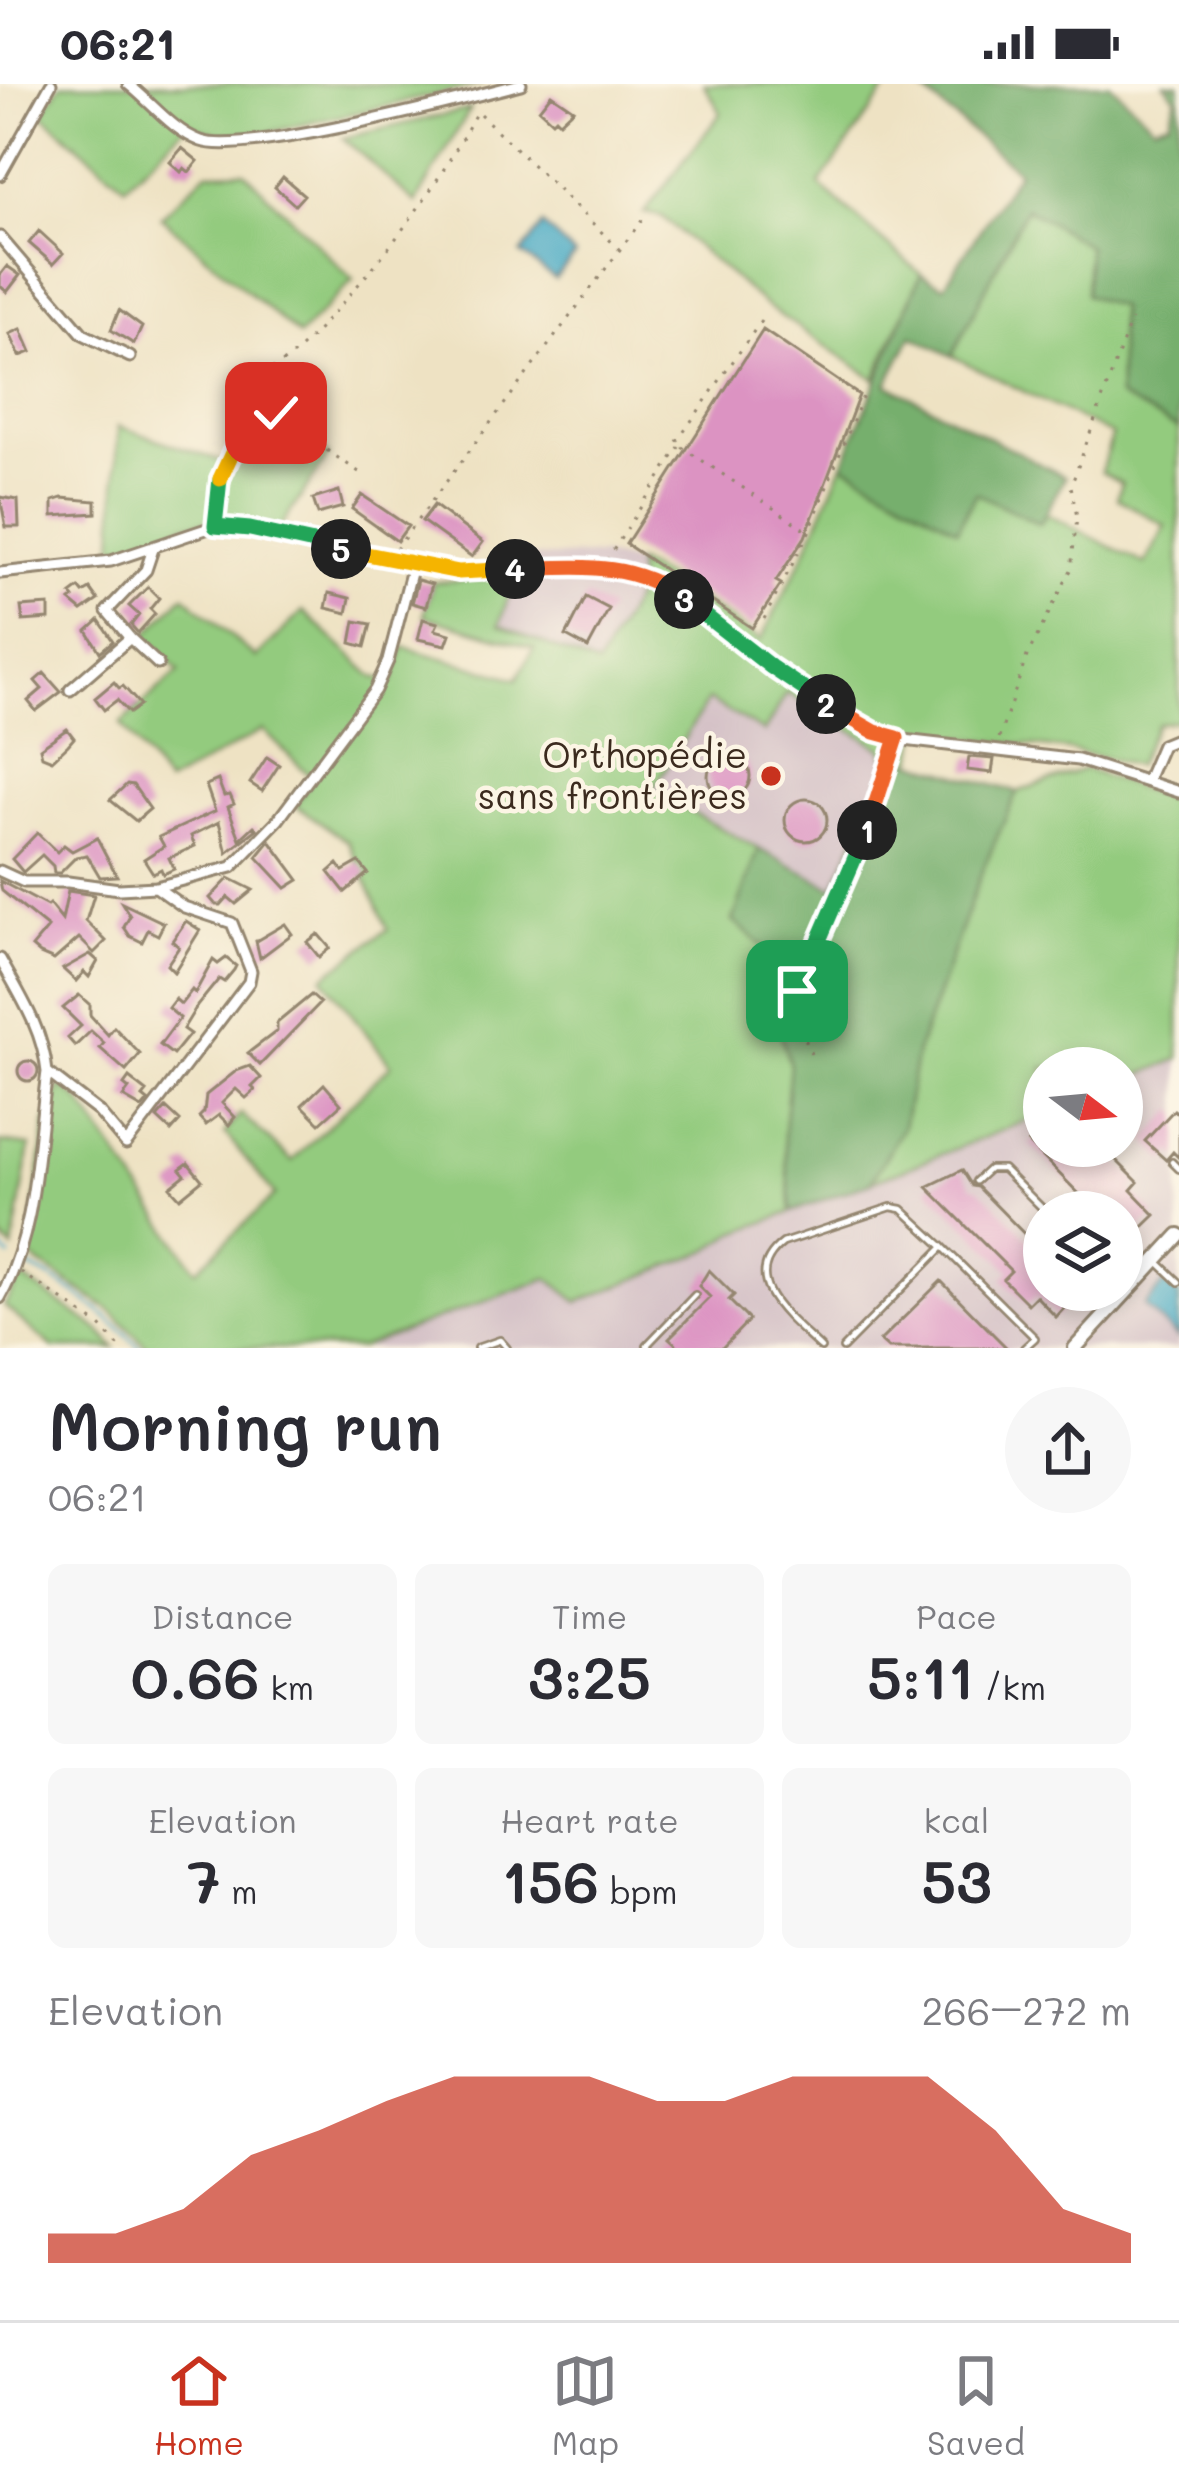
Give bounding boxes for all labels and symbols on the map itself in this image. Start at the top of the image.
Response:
pin [225,362,327,464]
pin: 5 [311,519,371,579]
pin: 4 [485,539,545,599]
pin: 3 [654,569,714,629]
pin: 2 [796,674,856,734]
place label: Orthopédie sans frontières [478,730,747,818]
marker: Orthopédie sans frontières [758,763,784,789]
pin: 1 [837,800,897,860]
pin [746,940,848,1042]
north arrow [1023,1047,1143,1167]

